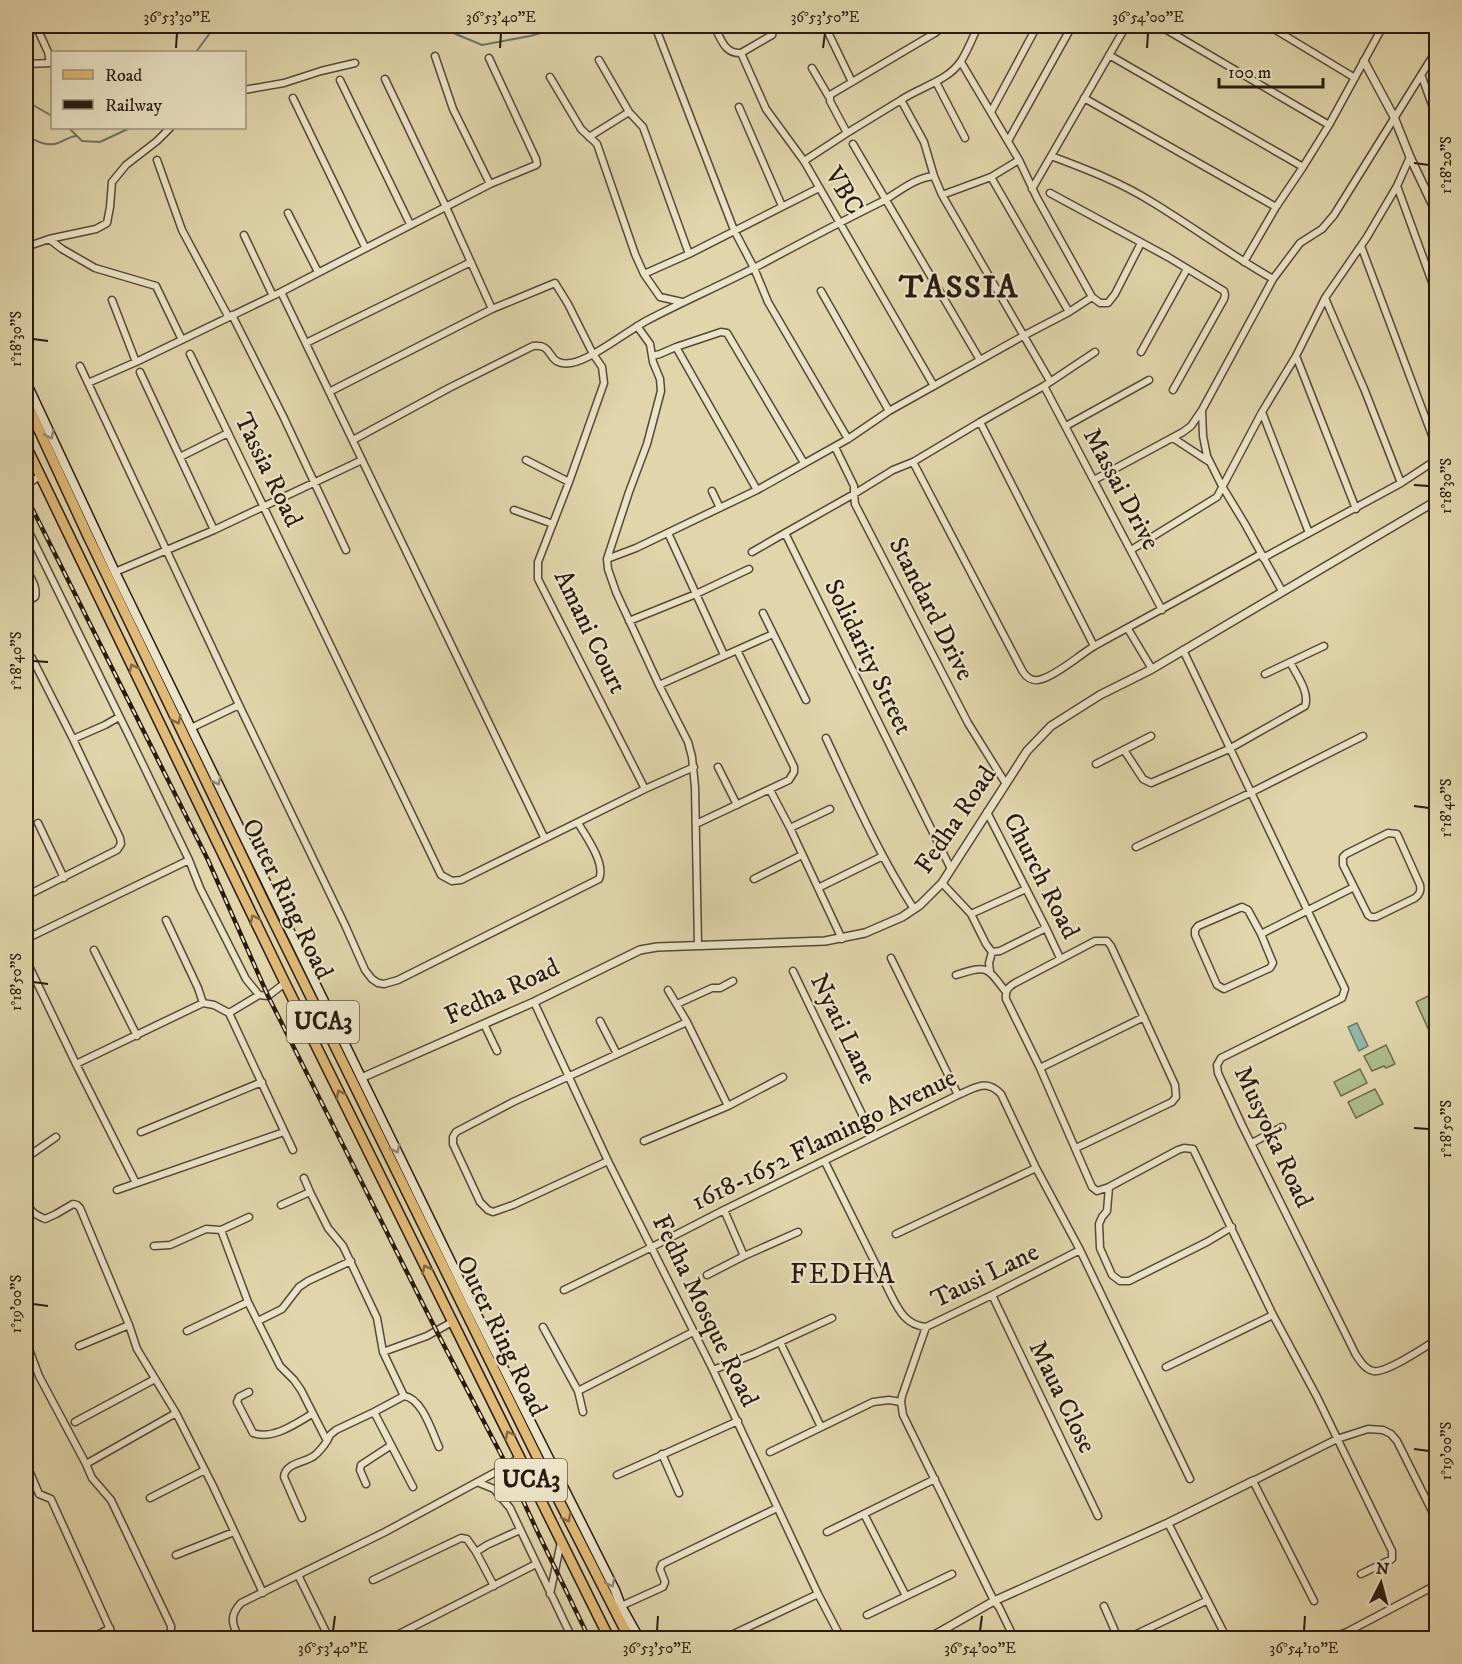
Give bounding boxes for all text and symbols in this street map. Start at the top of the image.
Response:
text: 36°53'30"E [144,8,211,27]
text: 36°53'40"E [466,8,536,27]
text: 36°53'50"E [791,8,860,27]
text: 36°54'00"E [1112,8,1184,27]
legend [51,51,246,129]
scale bar [1219,51,1322,89]
text: 100 m [1228,62,1271,84]
text: Road [105,65,142,87]
text: Railway [105,95,163,117]
text: 1°18'20"S [1437,136,1456,194]
street label: VBC [816,160,871,221]
district label: TASSIA [898,268,1019,308]
text: 1°18'30"S [7,311,26,367]
street label: Tassia Road [226,408,310,533]
street label: Massai Drive [1075,422,1167,556]
one-way arrow [43,428,55,439]
text: 1°18'30"S [1437,458,1456,514]
street label: Standard Drive [881,532,981,686]
street label: Amani Court [546,565,634,699]
street label: Solidarity Street [816,574,920,740]
text: 1°18'40"S [7,631,26,691]
one-way arrow [128,663,140,674]
one-way arrow [170,714,182,725]
street label: Fedha Road [908,760,1004,880]
one-way arrow [209,774,221,785]
text: 1°18'40"S [1437,778,1456,838]
street label: Church Road [995,807,1087,945]
street label: Outer Ring Road [234,813,340,985]
one-way arrow [249,915,261,926]
street label: Fedha Road [439,951,565,1033]
text: 1°18'50"S [7,953,26,1011]
street label: Nyati Lane [802,968,884,1090]
road number: UCA3 [287,1001,359,1043]
street label: 1618-1652 Flamingo Avenue [686,1061,962,1219]
street label: Musyoka Road [1226,1061,1320,1213]
one-way arrow [336,1090,347,1101]
text: 1°18'50"S [1437,1100,1456,1158]
one-way arrow [389,1143,401,1154]
street label: Fedha Mosque Road [644,1210,766,1412]
street label: Tausi Lane [926,1236,1044,1316]
street label: Outer Ring Road [448,1250,554,1422]
district label: FEDHA [790,1257,896,1292]
one-way arrow [422,1265,433,1276]
text: 1°19'00"S [7,1275,26,1333]
street label: Maua Close [1021,1335,1103,1459]
text: 1°19'00"S [1437,1422,1456,1480]
one-way arrow [505,1431,516,1442]
road number: UCA3 [495,1459,567,1501]
one-way arrow [560,1511,572,1522]
north arrow [1351,1553,1411,1613]
text: N [1375,1558,1390,1580]
one-way arrow [604,1576,616,1587]
text: 36°53'40"E [298,1639,368,1658]
text: 36°53'50"E [623,1639,692,1658]
text: 36°54'00"E [944,1639,1016,1658]
text: 36°54'10"E [1270,1639,1339,1658]

